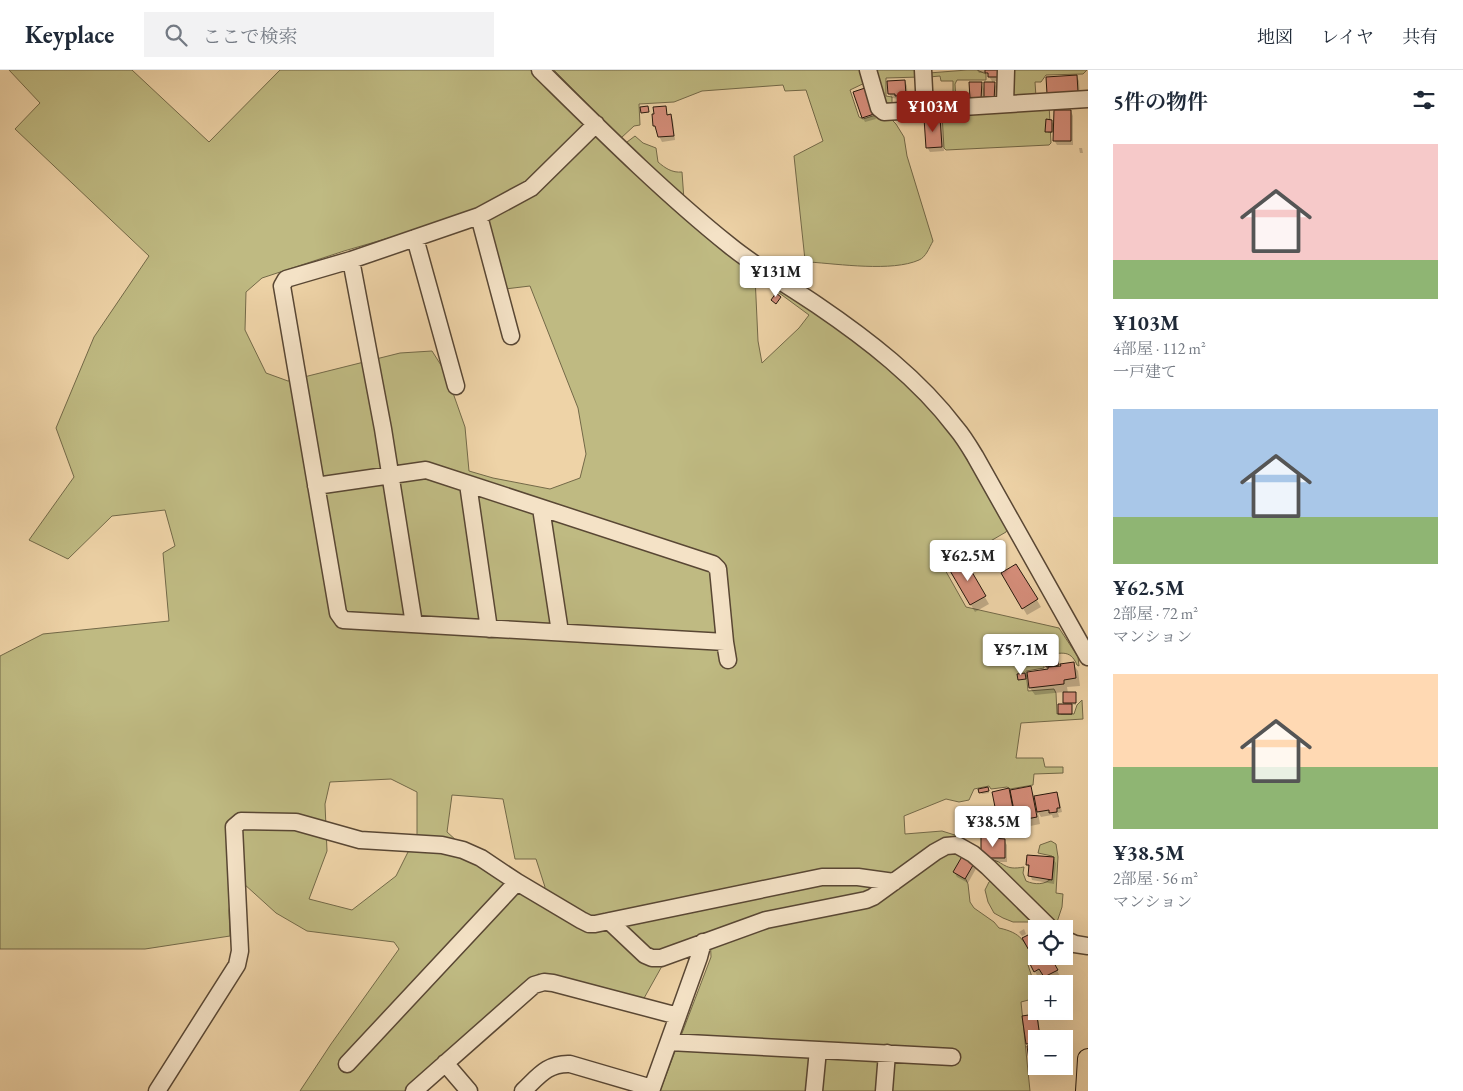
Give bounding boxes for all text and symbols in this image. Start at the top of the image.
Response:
search box [144,12,494,57]
text: Keyplace [25,19,114,50]
icon: search [162,21,190,49]
text: ここで検索 [202,24,297,49]
text: 地図 [1257,25,1293,48]
text: レイヤ [1321,25,1374,48]
text: 共有 [1402,25,1438,48]
icon: filters [1410,86,1438,114]
text: 5件の物件 [1113,88,1208,115]
pin: ¥103M [898,90,968,133]
text: ¥103M [908,96,958,117]
icon: home [1231,176,1321,266]
pin: ¥131M [741,256,811,298]
text: ¥131M [751,261,801,282]
text: ¥103M [1113,309,1179,336]
text: 4部屋 · 112 m² [1113,338,1206,359]
text: 一戸建て [1113,361,1177,382]
icon: home [1231,441,1321,531]
pin: ¥62.5M [927,540,1009,582]
text: ¥62.5M [941,545,995,566]
text: ¥62.5M [1113,574,1184,601]
text: 2部屋 · 72 m² [1113,603,1198,624]
text: マンション [1113,626,1192,647]
pin: ¥57.1M [980,634,1062,676]
text: ¥57.1M [994,639,1048,660]
icon: home [1231,706,1321,796]
pin: ¥38.5M [952,806,1034,848]
text: ¥38.5M [966,811,1020,832]
text: ¥38.5M [1113,839,1184,866]
text: 2部屋 · 56 m² [1113,868,1198,889]
text: マンション [1113,891,1192,912]
map controls [1028,920,1073,1075]
button: locate [1028,920,1073,965]
button: + [1028,975,1073,1020]
button: − [1028,1030,1073,1075]

